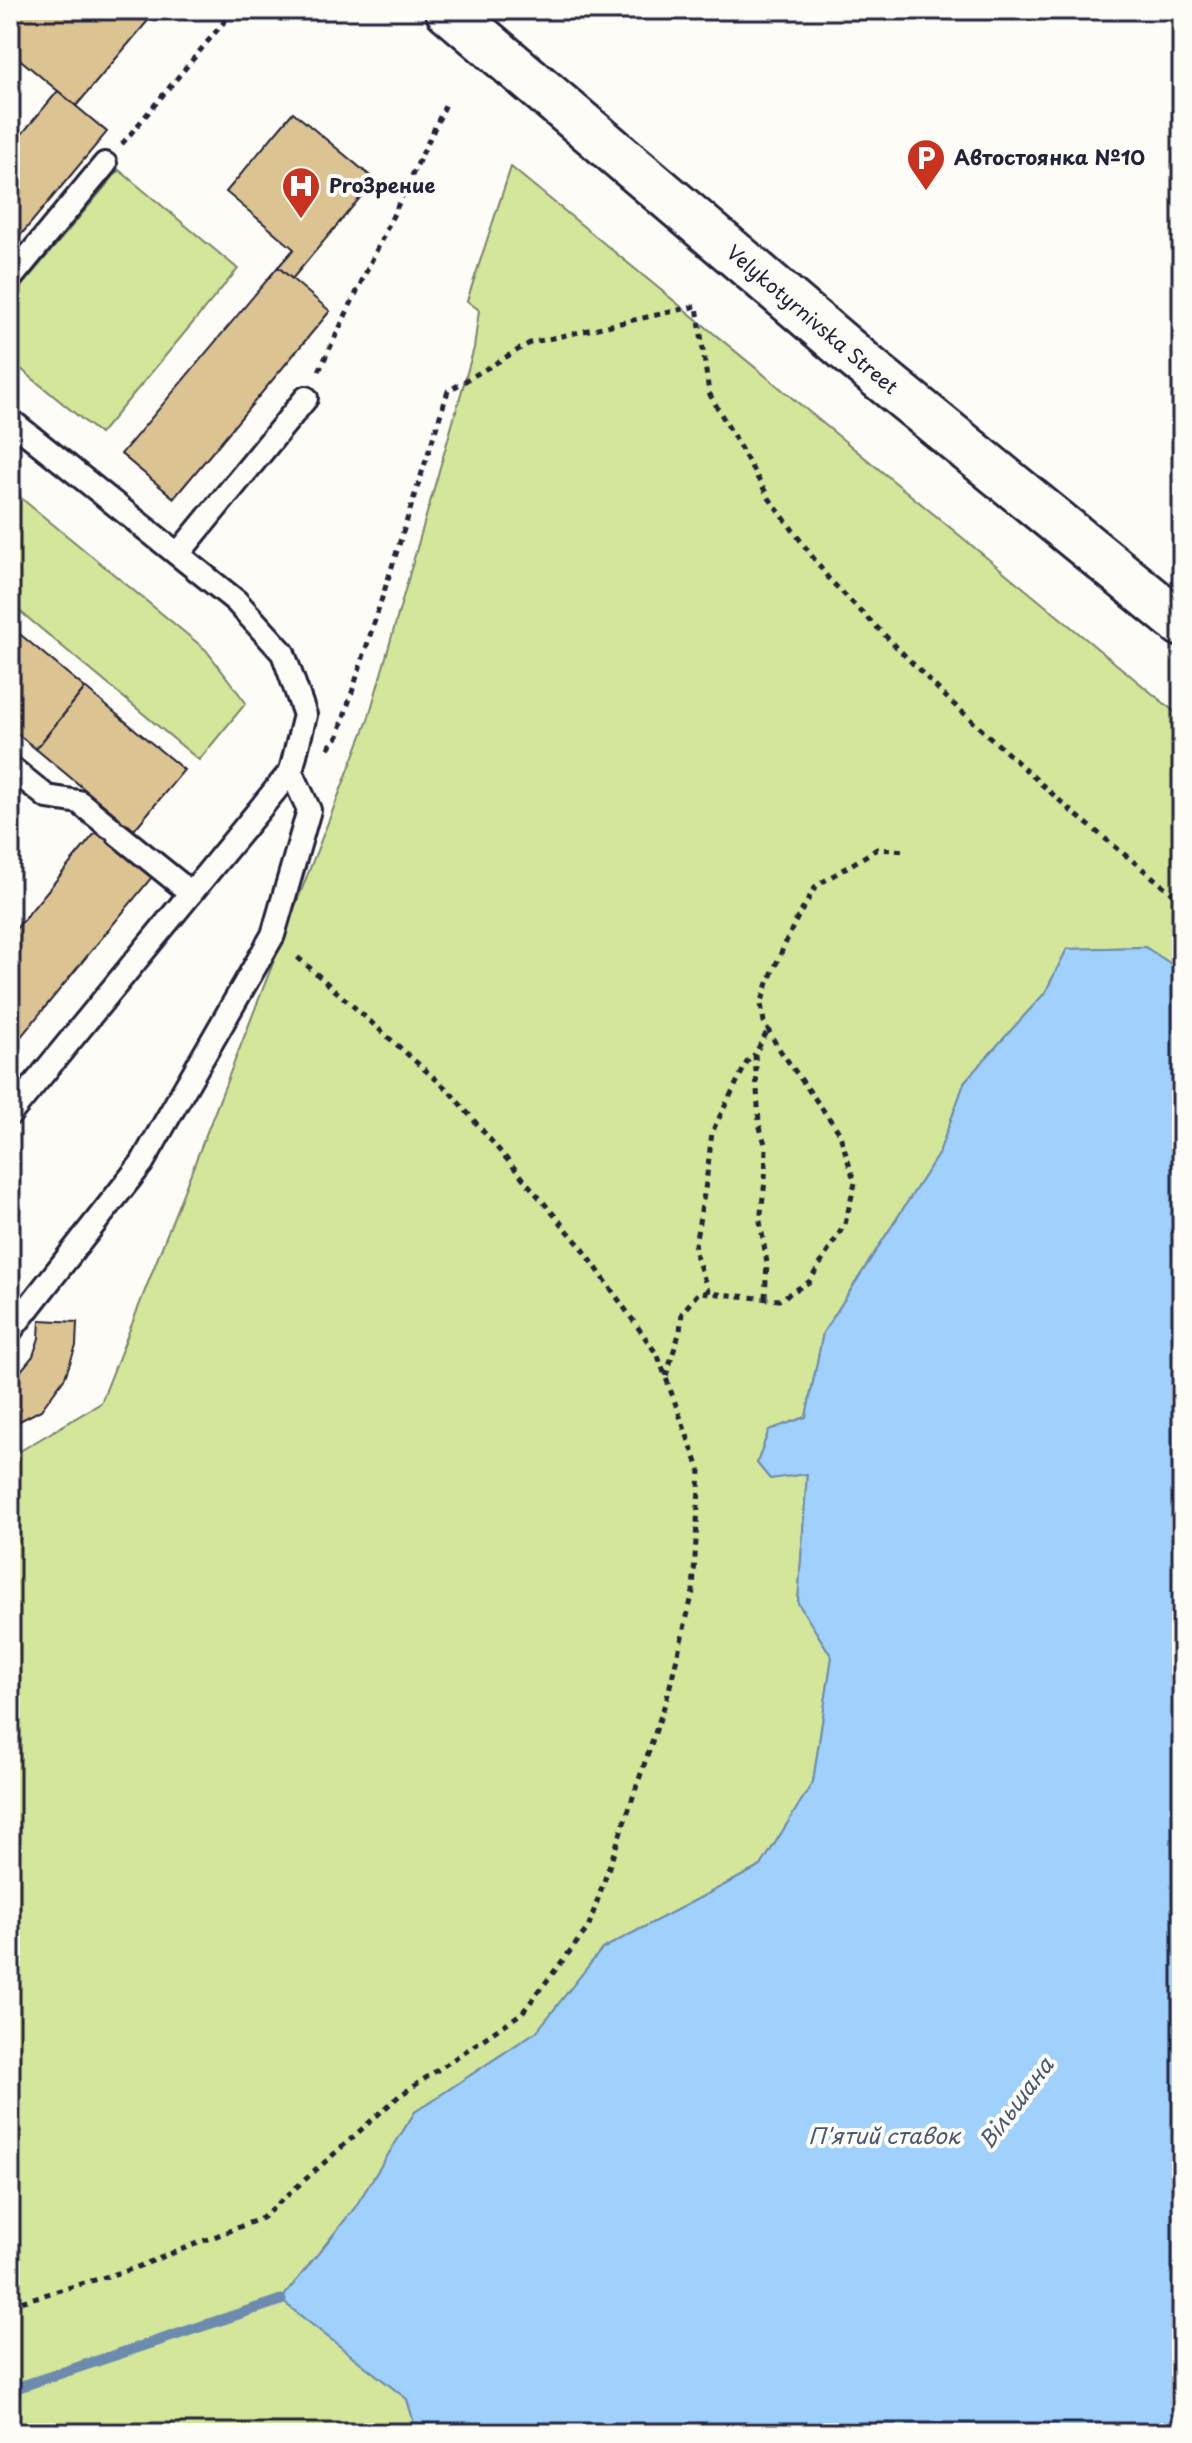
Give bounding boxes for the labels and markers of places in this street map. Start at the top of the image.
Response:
parking icon: Автостоянка №10 [905,137,947,192]
place label: Автостоянка №10 [954,142,1145,172]
hospital icon: ProЗрение [280,165,322,220]
place label: ProЗрение [329,170,435,200]

